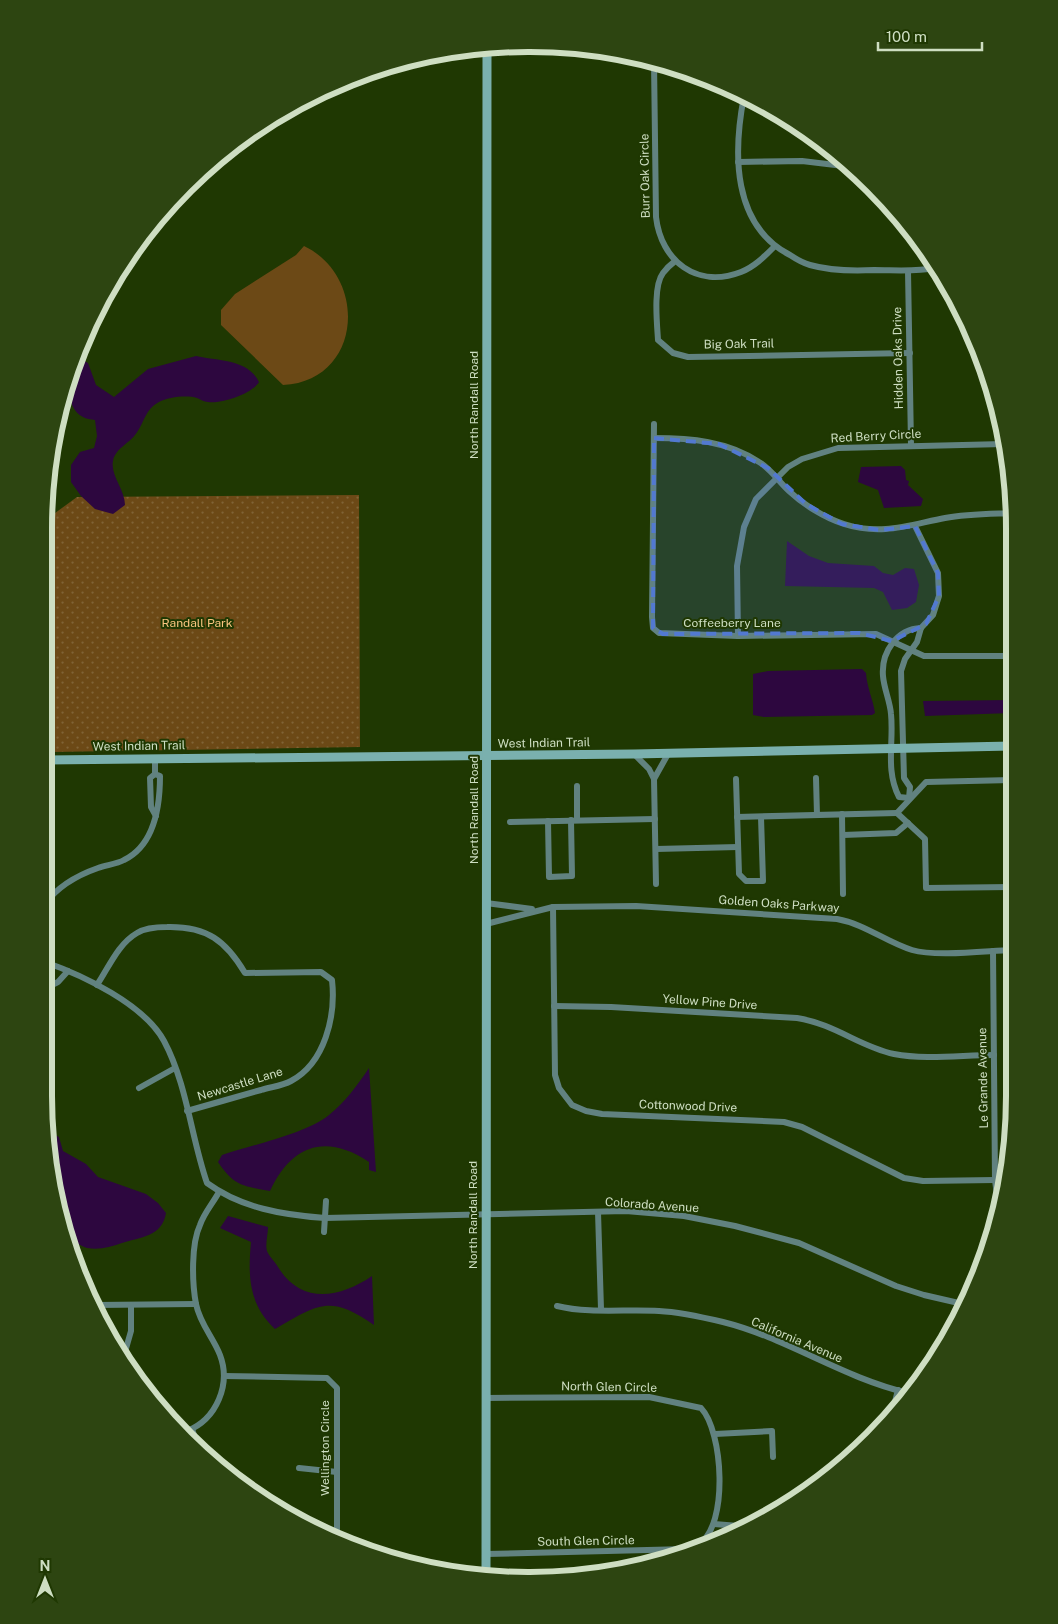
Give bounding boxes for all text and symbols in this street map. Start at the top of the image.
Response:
scale bar [878,20,982,52]
text: 100 m [886,28,927,45]
street label: Burr Oak Circle [637,133,653,219]
street label: Hidden Oaks Drive [890,306,906,409]
street label: Big Oak Trail [703,336,775,352]
street label: North Randall Road [467,351,481,459]
street label: Red Berry Circle [830,427,922,445]
park label: Randall Park [162,616,233,630]
street label: Coffeeberry Lane [683,616,781,630]
street label: West Indian Trail [498,735,591,751]
street label: West Indian Trail [93,738,186,754]
street label: North Randall Road [467,756,481,864]
street label: Golden Oaks Parkway [718,893,841,915]
street label: Yellow Pine Drive [662,992,758,1012]
street label: Le Grande Avenue [975,1027,991,1129]
street label: Newcastle Lane [196,1064,285,1104]
street label: Cottonwood Drive [639,1097,738,1115]
street label: North Randall Road [466,1161,480,1269]
street label: Colorado Avenue [604,1195,700,1215]
street label: California Avenue [749,1314,845,1366]
street label: North Glen Circle [561,1379,657,1395]
street label: Wellington Circle [318,1400,332,1496]
street label: South Glen Circle [537,1533,635,1549]
north arrow [20,1554,70,1604]
text: N [40,1558,50,1574]

